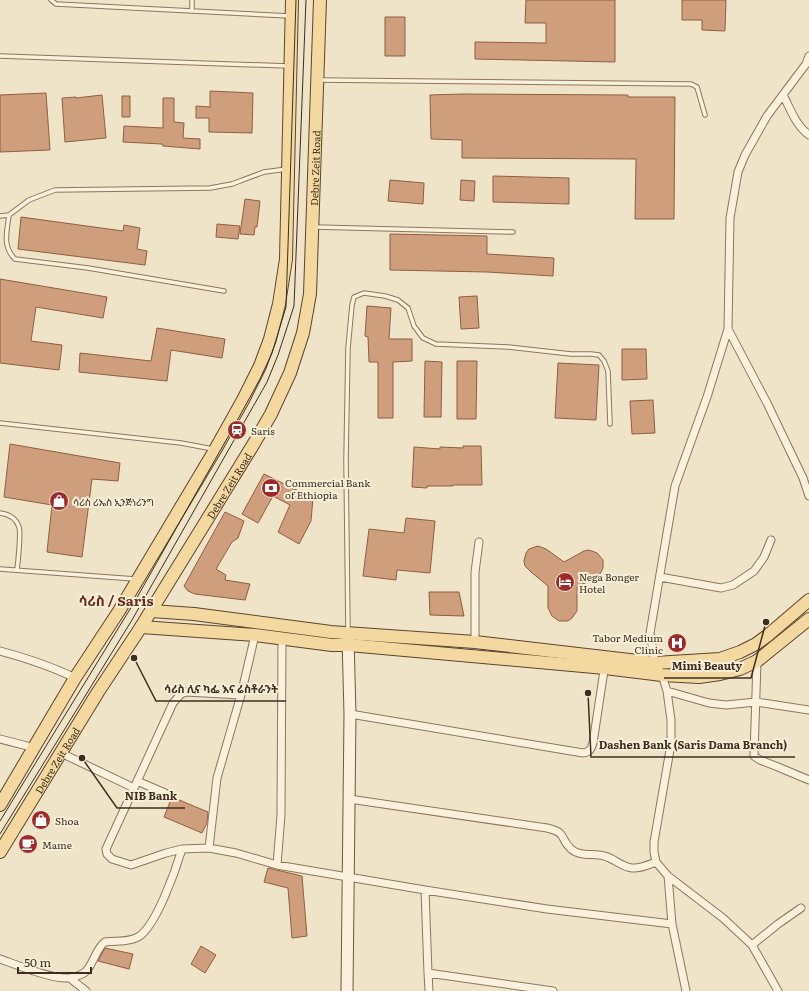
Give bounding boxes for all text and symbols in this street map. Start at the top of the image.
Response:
street label: Debre Zeit Road [306,130,323,206]
station icon: Saris [226,419,248,441]
place label: Saris [251,423,275,438]
street label: Debre Zeit Road [202,449,254,521]
place label: Commercial Bank of Ethiopia [285,475,371,502]
bank icon: Commercial Bank of Ethiopia [260,477,282,499]
shop icon: ሳሪስ ሪኤስ ኢንጅነሪንግ [48,490,70,512]
place label: ሳሪስ ሪኤስ ኢንጅነሪንግ [73,494,154,509]
place label: Nega Bonger Hotel [579,569,639,596]
hotel icon: Nega Bonger Hotel [554,571,576,593]
district label: ሳሪስ / Saris [79,590,153,610]
place label: Tabor Medium Clinic [592,630,663,657]
hospital icon: Tabor Medium Clinic [666,632,688,654]
callout: Mimi Beauty [664,655,751,678]
text: Mimi Beauty [672,657,743,673]
callout: ሳሪስ ሊና ካፌ እና ሬስቶራንት [156,678,286,701]
text: ሳሪስ ሊና ካፌ እና ሬስቶራንት [164,680,278,696]
street label: Debre Zeit Road [30,724,83,796]
callout: Dashen Bank (Saris Dama Branch) [591,734,795,757]
text: Dashen Bank (Saris Dama Branch) [599,736,787,752]
callout: NIB Bank [117,785,185,808]
text: NIB Bank [125,787,178,803]
shop icon: Shoa [30,809,52,831]
place label: Shoa [55,813,79,828]
cafe icon: Mame [17,833,39,855]
place label: Mame [42,837,72,852]
scale bar [18,949,91,975]
text: 50 m [24,953,51,971]

